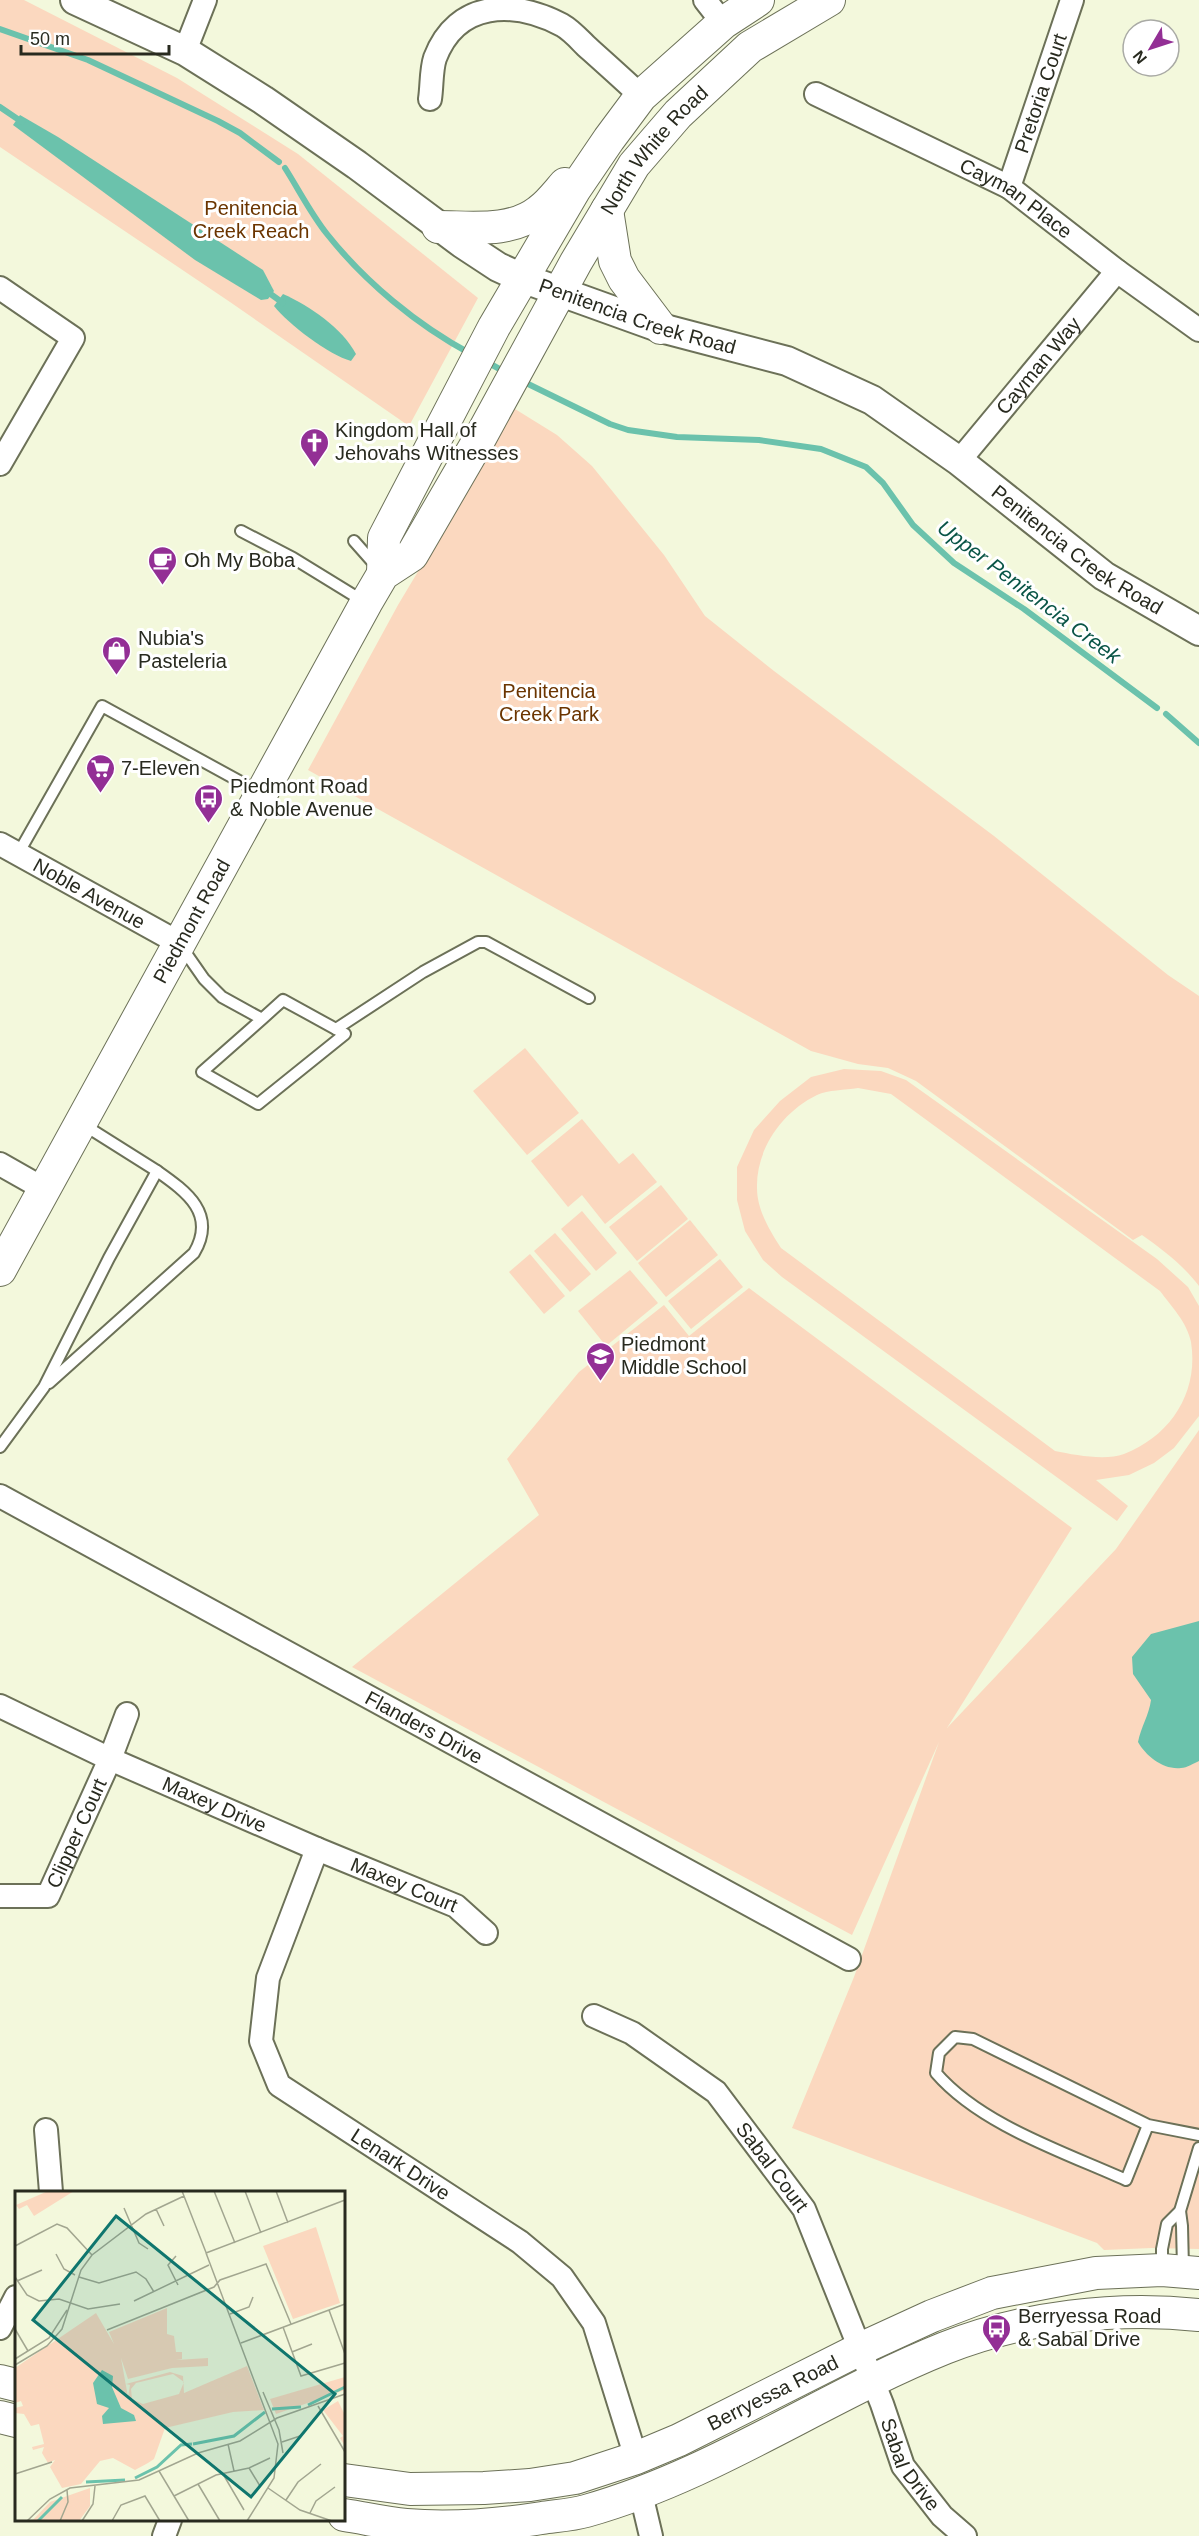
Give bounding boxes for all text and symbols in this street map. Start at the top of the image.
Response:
scale bar [21,18,170,56]
north arrow [1121,18,1181,78]
text: 50 m [30,29,70,49]
street label: Pretoria Court [1010,30,1071,156]
text: N [1129,47,1150,67]
street label: North White Road [596,81,712,218]
street label: Cayman Place [956,154,1076,243]
park label: Penitencia Creek Reach [193,197,309,242]
street label: Penitencia Creek Road [536,274,738,358]
street label: Cayman Way [992,313,1085,419]
place label: Kingdom Hall of Jehovahs Witnesses [335,419,518,464]
church icon: Kingdom Hall of Jehovahs Witnesses [298,426,330,468]
street label: Penitencia Creek Road [988,480,1167,619]
water label: Upper Penitencia Creek [933,515,1126,669]
cafe icon: Oh My Boba [147,544,179,586]
place label: Oh My Boba [184,549,296,571]
place label: Nubia's Pasteleria [138,627,228,672]
shop icon: Nubia's Pasteleria [101,634,133,676]
park label: Penitencia Creek Park [499,680,600,725]
supermarket icon: 7-Eleven [84,752,116,794]
place label: 7-Eleven [121,757,200,779]
place label: Piedmont Road & Noble Avenue [230,775,373,820]
bus stop icon: Piedmont Road & Noble Avenue [193,782,225,824]
street label: Noble Avenue [30,854,149,933]
street label: Piedmont Road [149,855,234,987]
place label: Piedmont Middle School [621,1333,747,1378]
school or university icon: Piedmont Middle School [584,1340,616,1382]
street label: Flanders Drive [362,1686,486,1768]
street label: Maxey Drive [159,1772,270,1837]
street label: Clipper Court [42,1774,111,1891]
street label: Maxey Court [347,1853,461,1917]
street label: Sabal Court [732,2118,813,2216]
street label: Lenark Drive [347,2124,454,2204]
inset map [15,2191,345,2521]
place label: Berryessa Road & Sabal Drive [1018,2305,1161,2350]
bus stop icon: Berryessa Road & Sabal Drive [981,2312,1013,2354]
street label: Berryessa Road [704,2351,842,2435]
street label: Sabal Drive [877,2415,945,2515]

